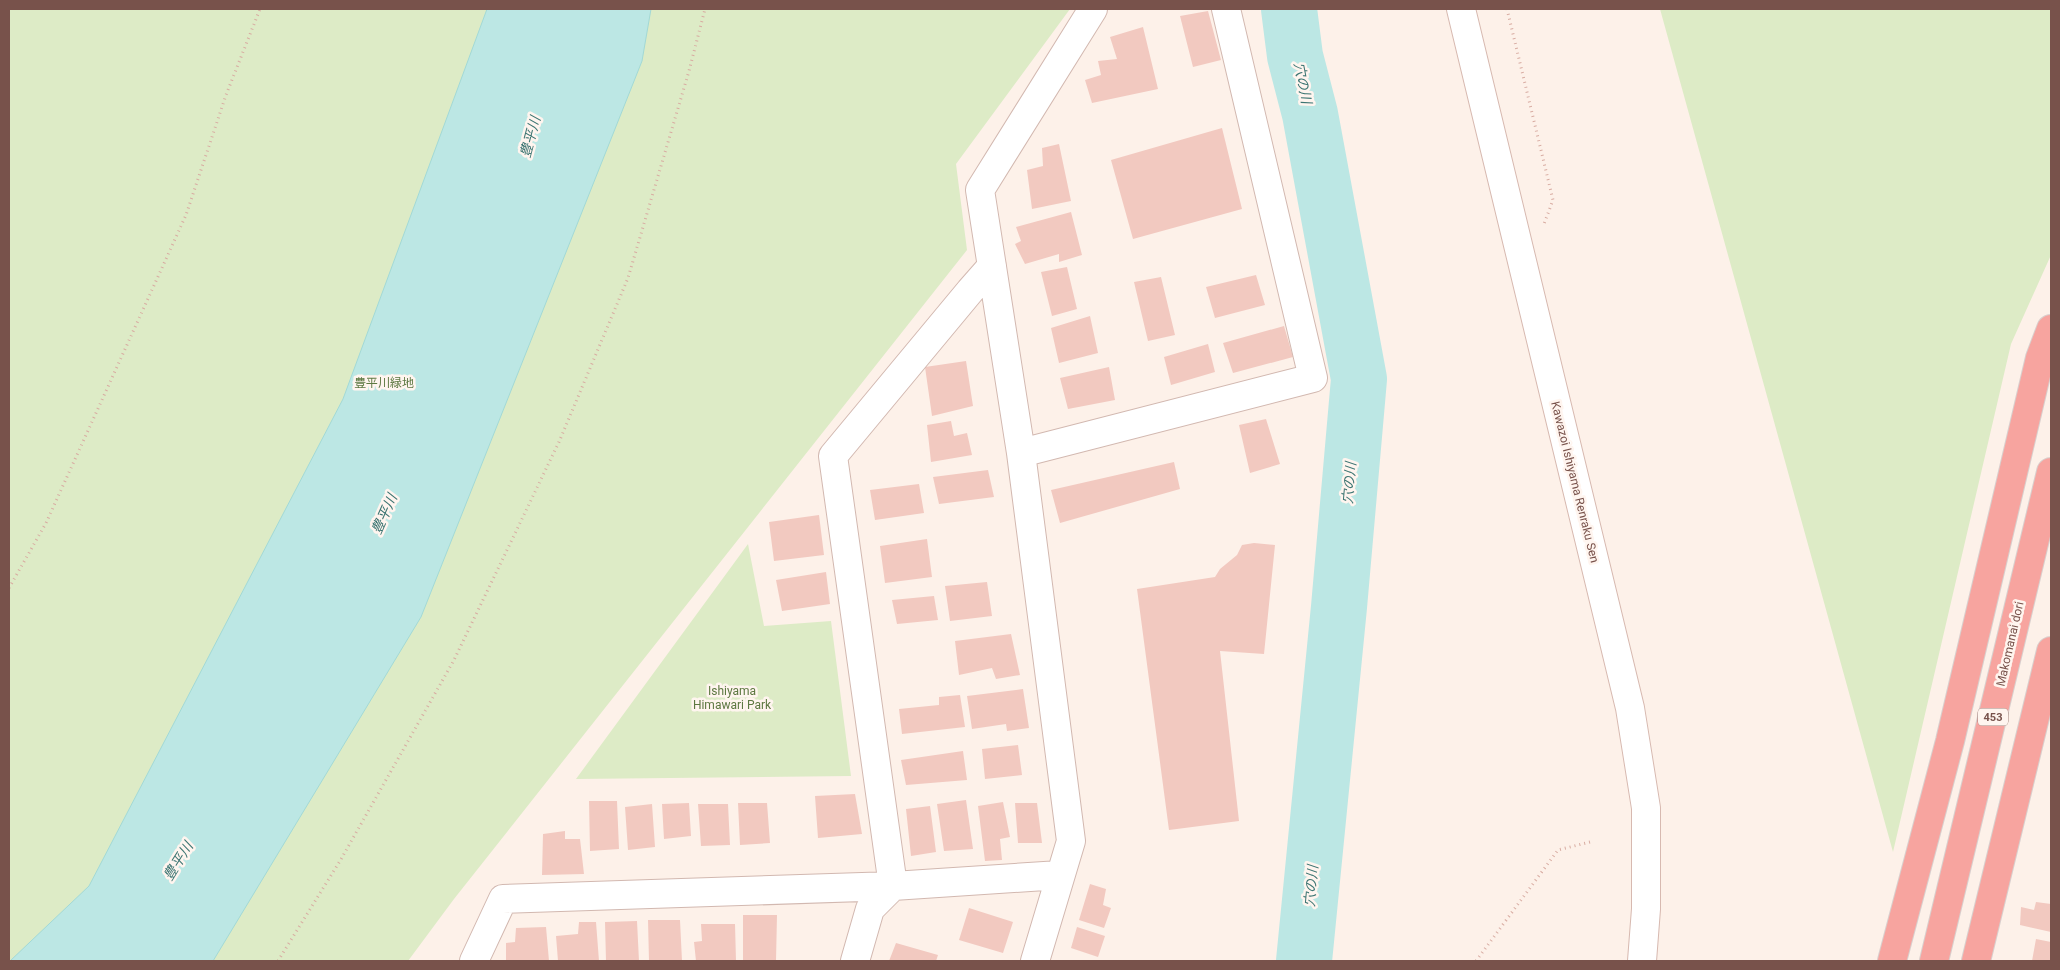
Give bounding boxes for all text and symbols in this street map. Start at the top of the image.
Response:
water label: 穴の川 [1291,61,1315,107]
water label: 豊平川 [517,113,544,159]
park label: 豊平川緑地 [354,376,414,390]
street label: Kawazoi Ishiyama Renraku Sen [1548,400,1602,564]
water label: 穴の川 [1339,459,1359,505]
water label: 豊平川 [368,490,401,536]
street label: Makomanai dori [1993,600,2027,688]
park label: Ishiyama Himawari Park [693,684,772,712]
road number: 453 [1978,709,2008,726]
water label: 豊平川 [160,837,197,883]
water label: 穴の川 [1301,862,1321,908]

